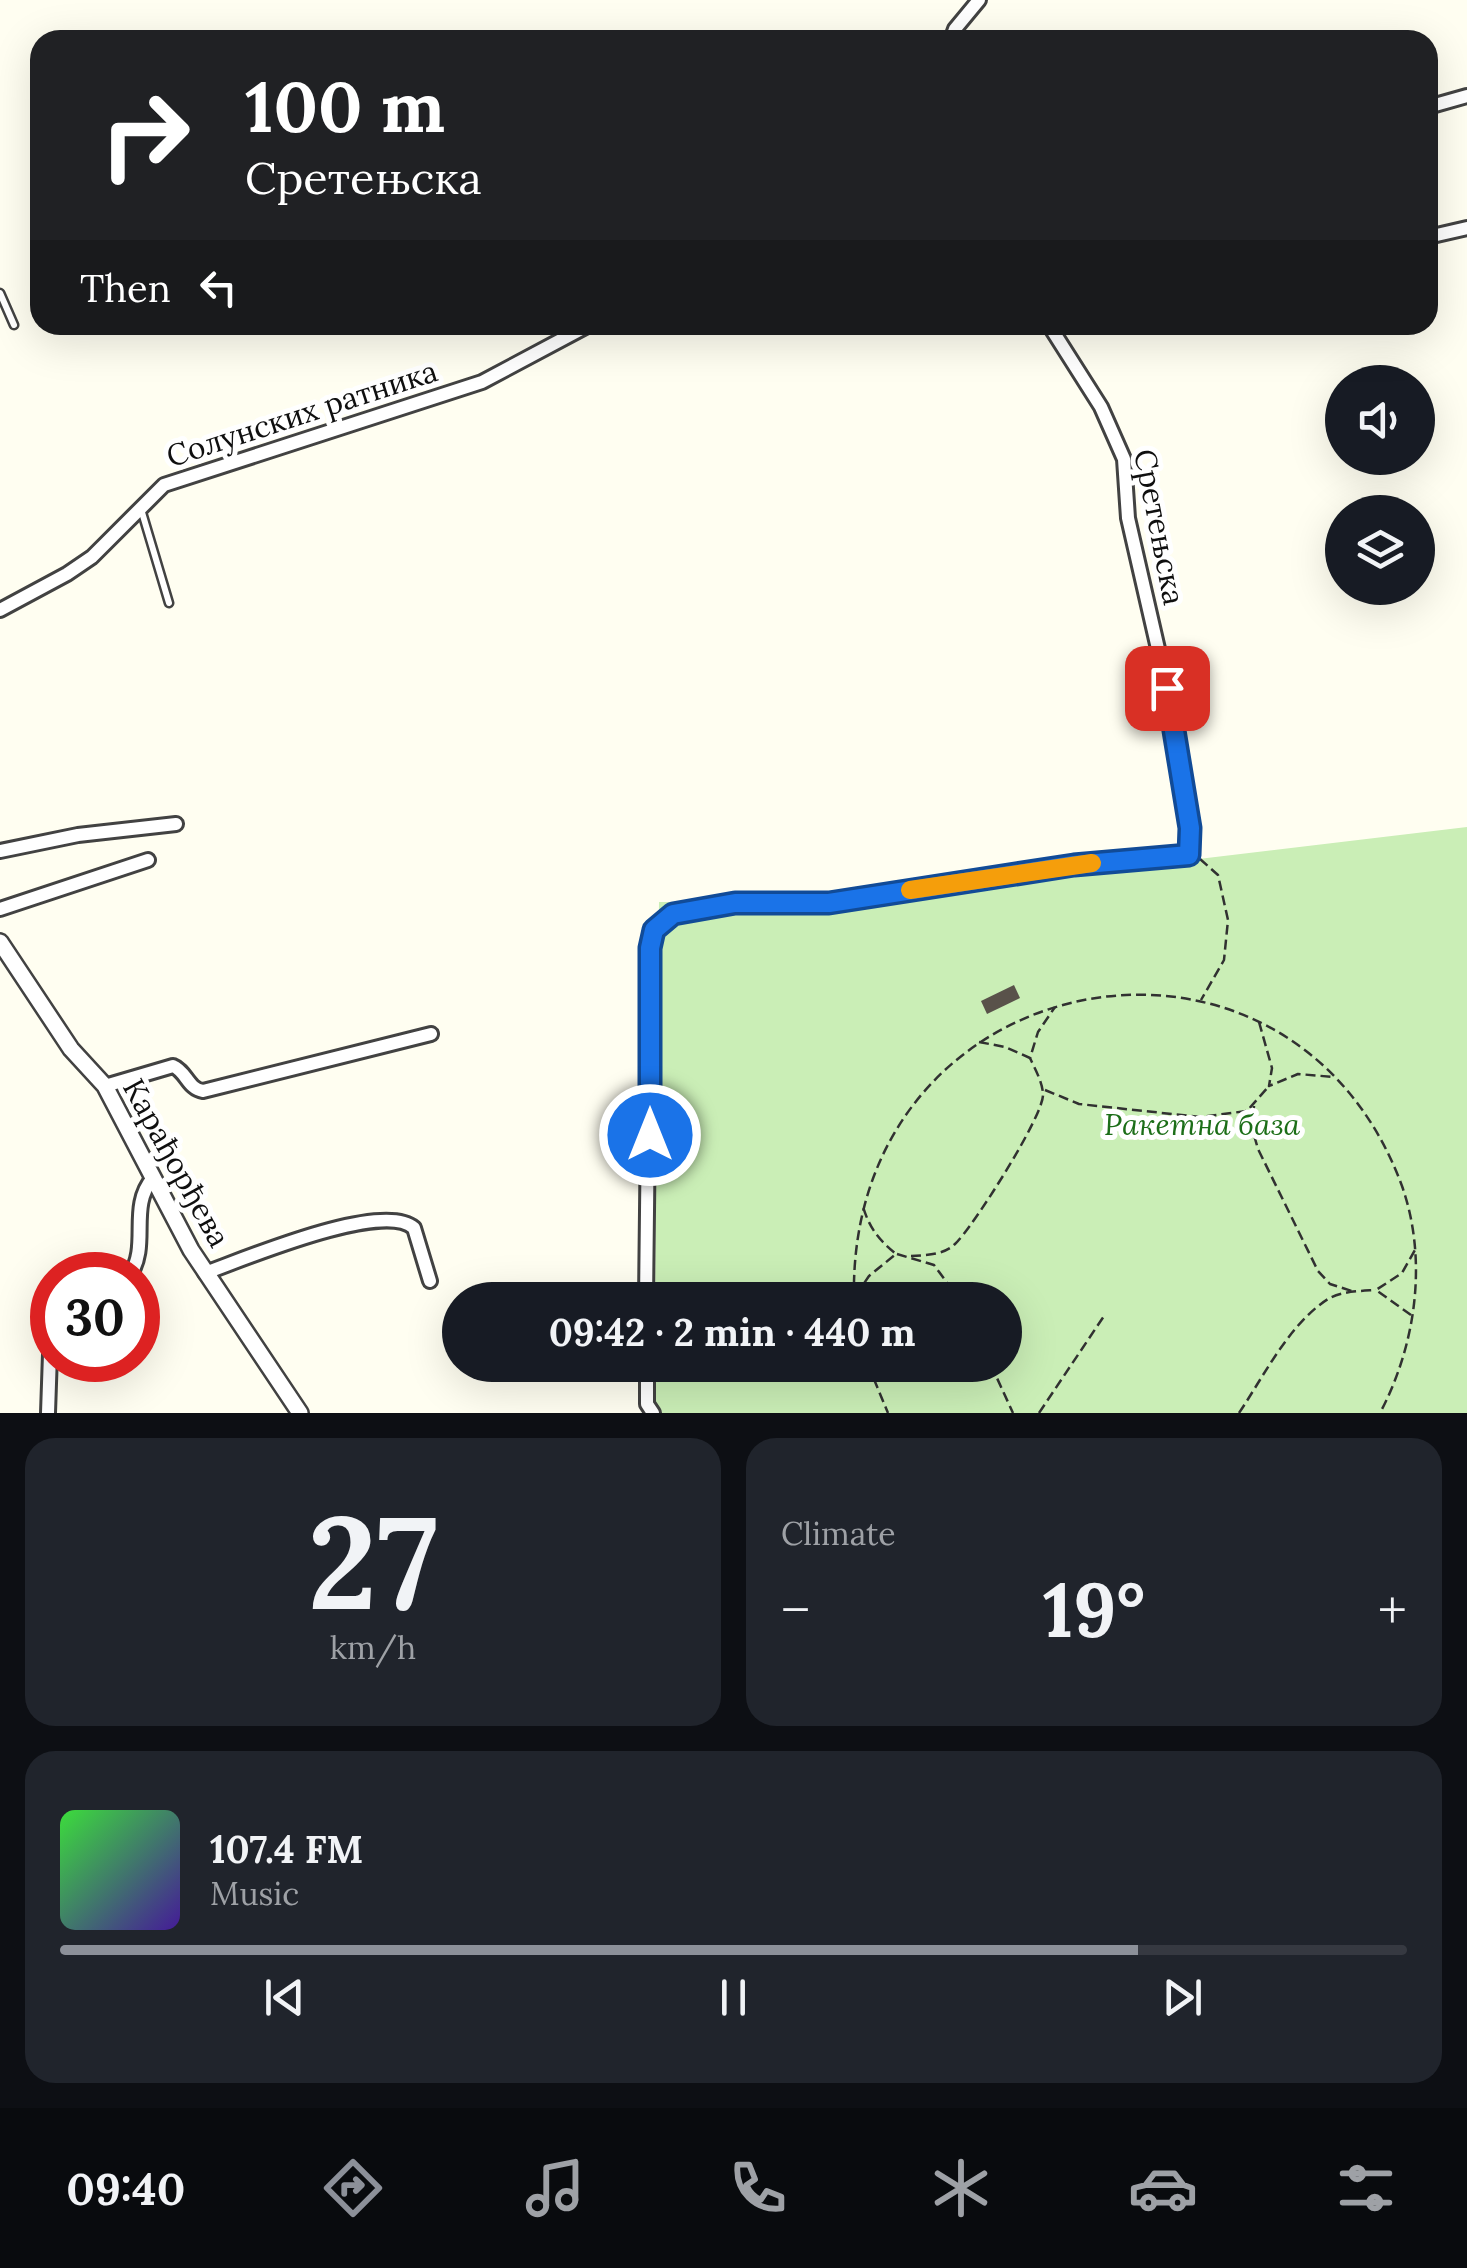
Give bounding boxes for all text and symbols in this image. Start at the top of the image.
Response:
text: 100 m [245,62,445,151]
icon: right [80,70,210,200]
text: Сретењска [245,149,482,206]
icon: left [191,260,246,315]
text: Then [80,264,171,312]
street label: Солунских ратника [161,351,442,476]
map controls [1325,365,1435,605]
button: sound [1325,365,1435,475]
street label: Сретењска [1126,446,1194,608]
button: layers [1325,495,1435,605]
pin [1125,646,1210,731]
icon: arrive [1140,661,1195,716]
street label: Карађорђева [115,1072,239,1253]
position arrow [598,1083,702,1187]
park label: Ракетна база [1104,1105,1301,1143]
speed limit sign: 30 [30,1252,160,1382]
text: 09:42 · 2 min · 440 m [549,1308,915,1356]
text: 27 [308,1478,438,1645]
text: Climate [781,1513,896,1554]
text: 19° [1043,1562,1145,1658]
text: − [781,1575,810,1645]
text: + [1378,1575,1407,1645]
text: km/h [330,1627,416,1668]
text: 107.4 FM [210,1825,363,1873]
text: Music [210,1873,299,1914]
icon: previous [257,1970,312,2025]
icon: pause [706,1970,761,2025]
icon: next [1155,1970,1210,2025]
icon: directions [318,2153,388,2223]
icon: music [520,2153,590,2223]
icon: phone [723,2153,793,2223]
icon: climate [926,2153,996,2223]
icon: car [1128,2153,1198,2223]
icon: filters [1331,2153,1401,2223]
text: 09:40 [66,2160,185,2217]

